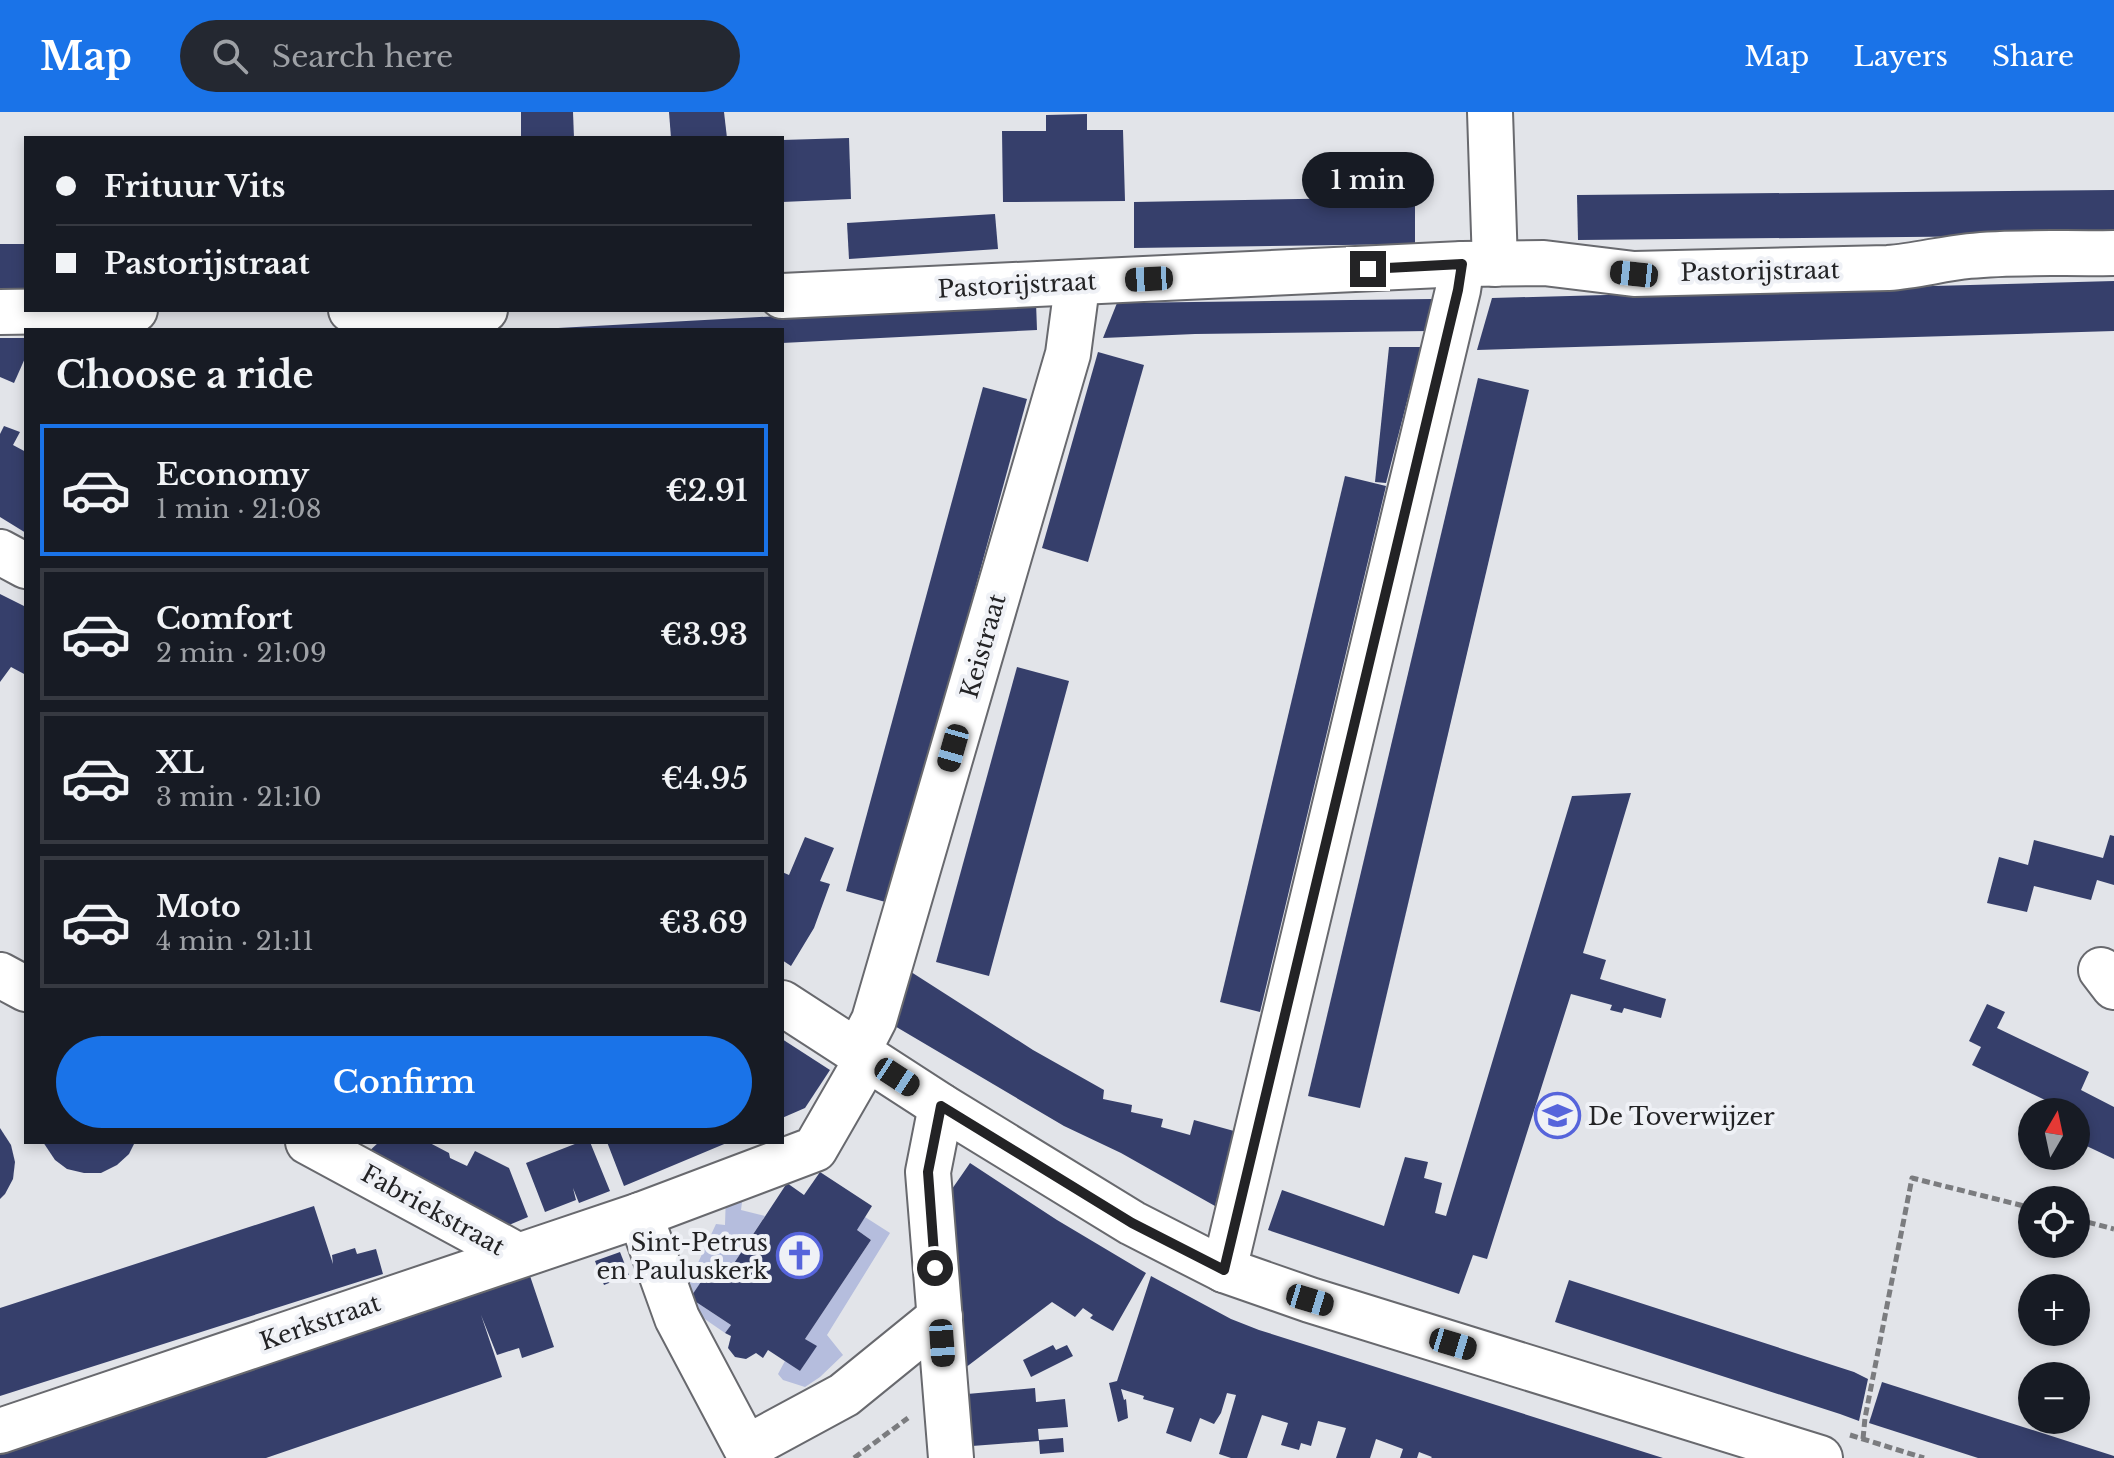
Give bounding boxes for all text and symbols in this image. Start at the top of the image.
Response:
search box [180,20,740,92]
text: Map [40,33,132,80]
icon: search [208,34,252,78]
text: Search here [272,38,453,75]
text: Map [1744,39,1809,74]
text: Layers [1853,39,1948,74]
text: Share [1992,39,2074,74]
callout: 1 min [1302,153,1434,209]
text: 1 min [1331,164,1405,196]
text: Frituur Vits [104,168,286,205]
text: Pastorijstraat [104,245,310,282]
route end [1350,251,1386,287]
street label: Pastorijstraat [1680,255,1840,287]
car [1609,260,1659,288]
street label: Pastorijstraat [937,266,1097,304]
car [1124,266,1174,292]
text: Choose a ride [56,353,313,398]
icon: car [60,454,132,526]
text: Economy [156,456,309,493]
text: €2.91 [665,472,748,509]
text: 1 min · 21:08 [156,493,321,525]
street label: Keistraat [954,590,1012,702]
icon: car [60,598,132,670]
text: Comfort [156,600,293,637]
text: €3.93 [660,616,748,653]
text: 2 min · 21:09 [156,637,327,669]
car [935,722,971,774]
icon: car [60,742,132,814]
text: XL [156,744,204,781]
text: €4.95 [661,760,748,797]
text: 3 min · 21:10 [156,781,322,813]
icon: car [60,886,132,958]
text: Moto [156,888,241,925]
text: €3.69 [659,904,748,941]
text: 4 min · 21:11 [156,925,314,957]
button: Confirm [56,1036,752,1128]
car [870,1054,924,1100]
school or university icon: De Toverwijzer [1533,1092,1581,1140]
north arrow [2018,1098,2090,1170]
map controls [2018,1098,2090,1434]
place label: De Toverwijzer [1588,1102,1775,1131]
street label: Fabriekstraat [356,1159,510,1261]
button: locate [2018,1186,2090,1258]
place label: Sint-Petrus en Pauluskerk [597,1228,768,1285]
church icon: Sint-Petrus en Pauluskerk [775,1232,823,1280]
route start [917,1250,953,1286]
button: + [2018,1274,2090,1346]
car [1284,1282,1336,1318]
street label: Kerkstraat [256,1288,384,1356]
car [928,1318,956,1368]
car [1427,1326,1479,1362]
button: − [2018,1362,2090,1434]

